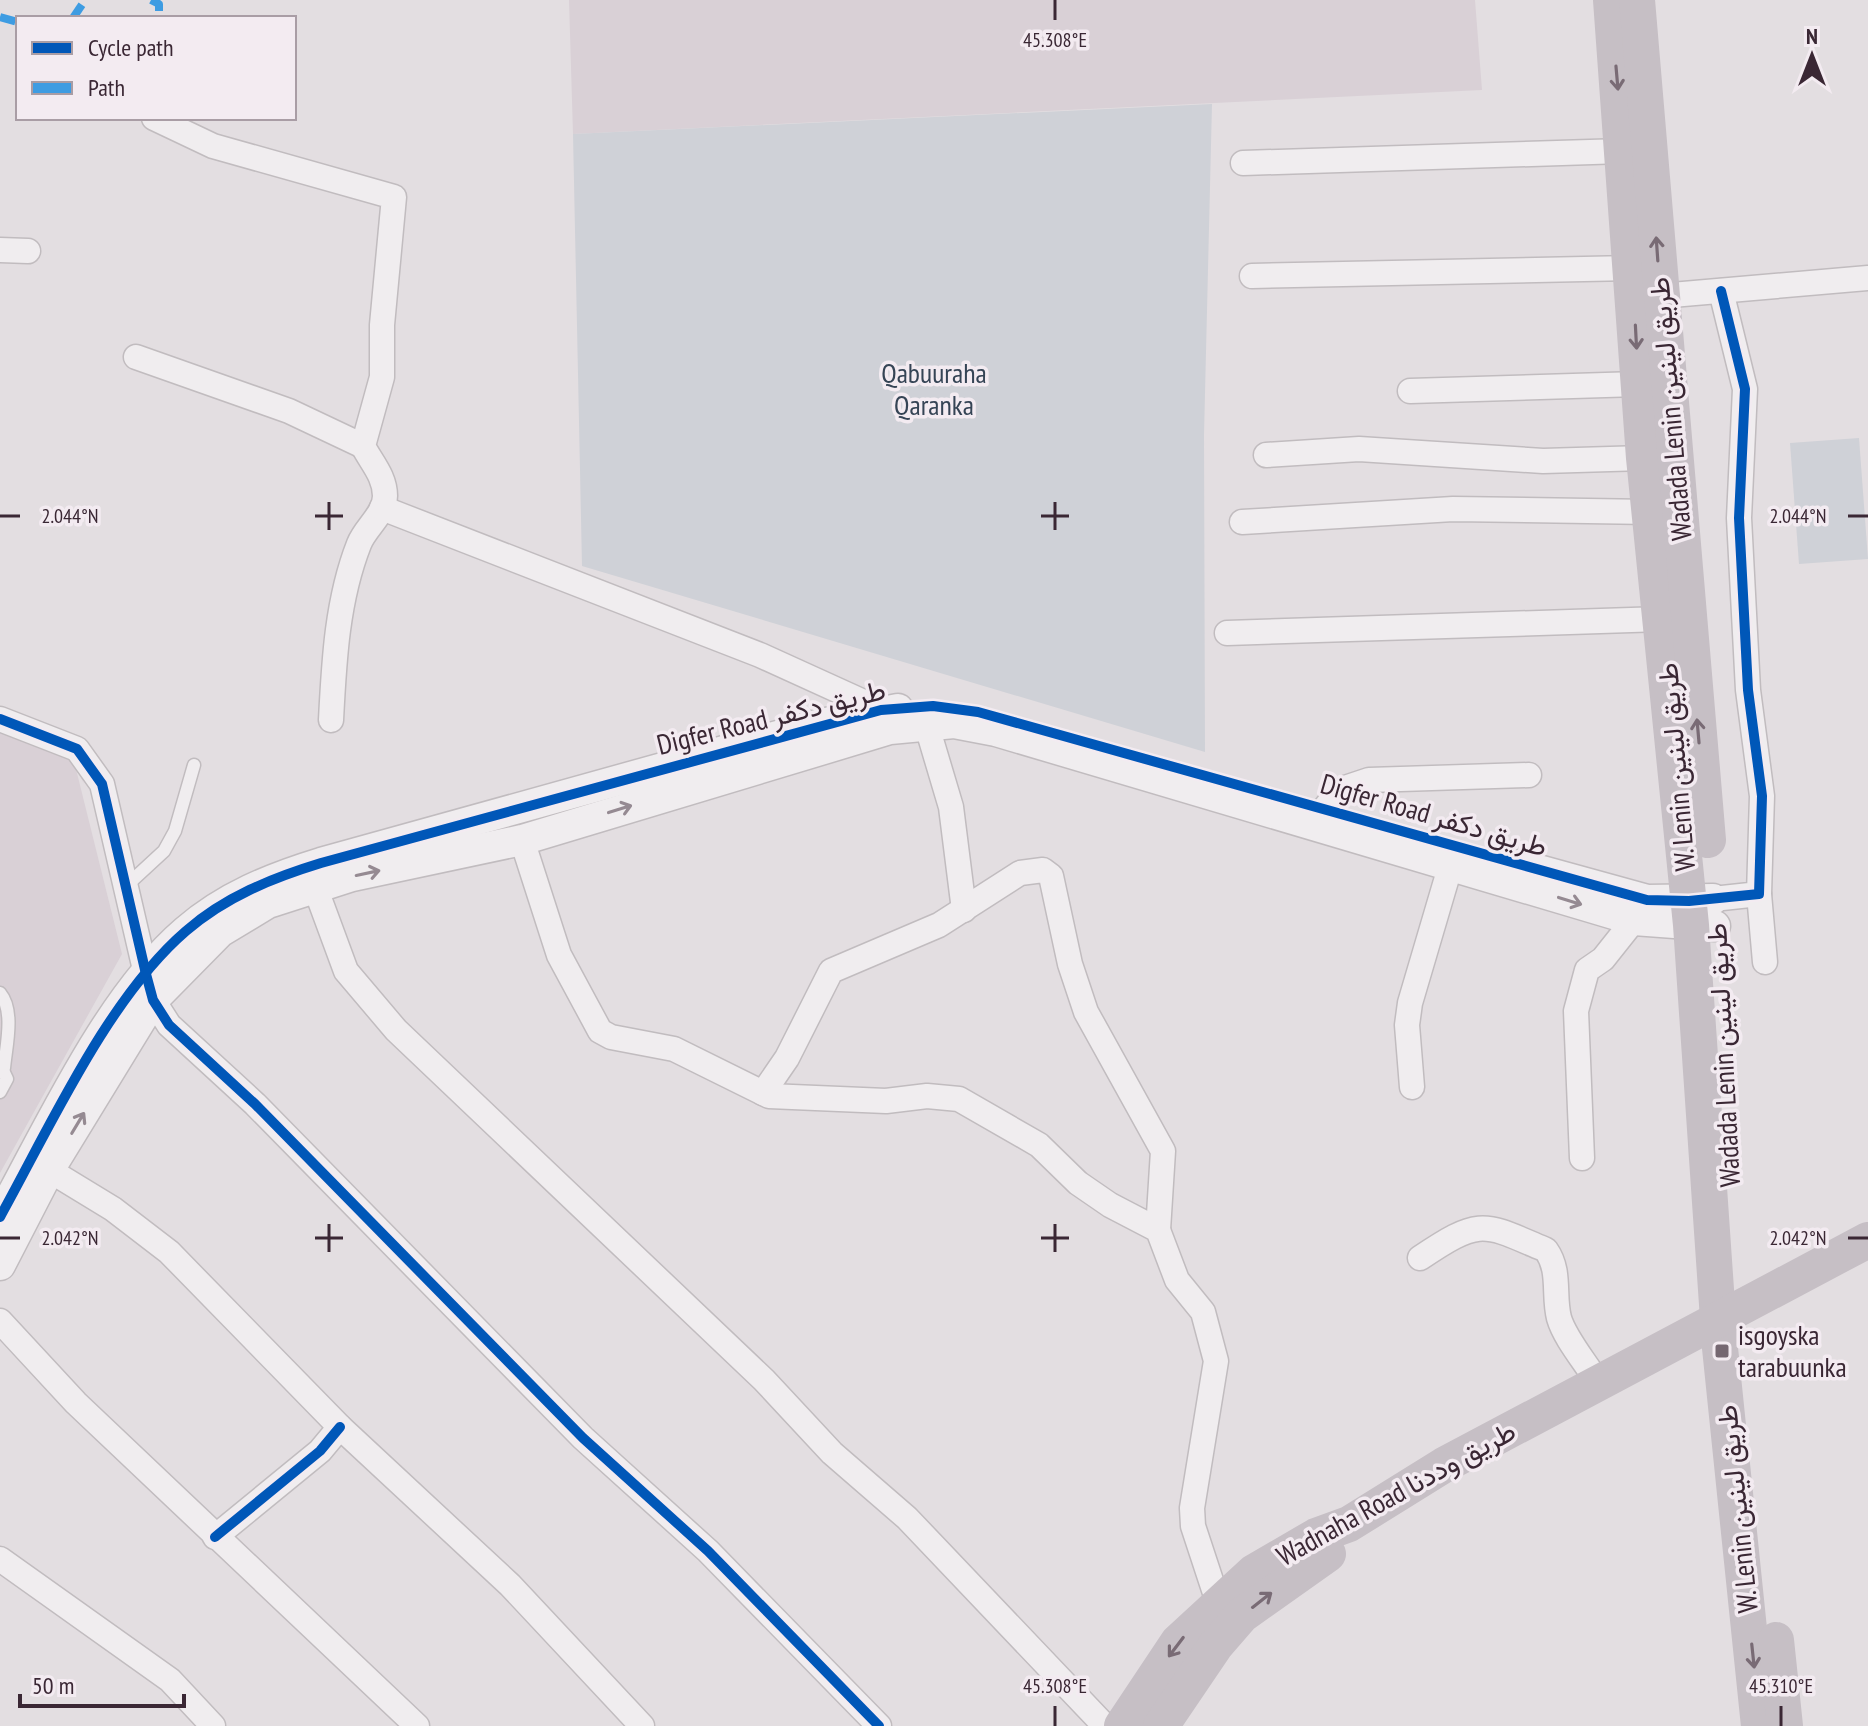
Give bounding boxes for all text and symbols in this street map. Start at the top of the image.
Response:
legend [16,16,296,120]
north arrow [1772,16,1852,96]
text: N [1806,22,1818,50]
text: 45.308°E [1023,27,1087,53]
text: Cycle path [88,32,174,63]
one-way arrow [1610,64,1625,91]
text: Path [88,72,125,103]
one-way arrow [1649,236,1664,263]
street label: Wadada Lenin طريق لينين [1640,276,1699,542]
one-way arrow [1628,323,1643,350]
park label: Qabuuraha Qaranka [881,354,987,423]
text: 2.044°N [41,503,99,529]
text: 2.044°N [1769,503,1827,529]
street label: W. Lenin طريق لينين [1648,661,1703,873]
street label: Digfer Road طريق دكفر [653,670,889,763]
one-way arrow [1691,718,1706,745]
street label: Digfer Road طريق دكفر [1316,764,1552,865]
one-way arrow [606,801,632,816]
one-way arrow [354,865,380,880]
one-way arrow [1557,895,1582,909]
street label: Wadada Lenin طريق لينين [1697,922,1748,1188]
one-way arrow [70,1112,86,1135]
text: 2.042°N [41,1225,99,1251]
text: 2.042°N [1769,1225,1827,1251]
place label: isgoyska tarabuunka [1738,1316,1847,1385]
marker: isgoyska tarabuunka [1713,1342,1731,1360]
street label: W. Lenin طريق لينين [1707,1403,1766,1615]
street label: Wadnaha Road طريق وددنا [1270,1411,1522,1574]
one-way arrow [1251,1592,1272,1609]
one-way arrow [1167,1636,1184,1657]
one-way arrow [1745,1642,1760,1669]
scale bar [20,1658,184,1708]
text: 50 m [32,1670,74,1701]
text: 45.308°E [1023,1673,1087,1699]
text: 45.310°E [1749,1673,1813,1699]

